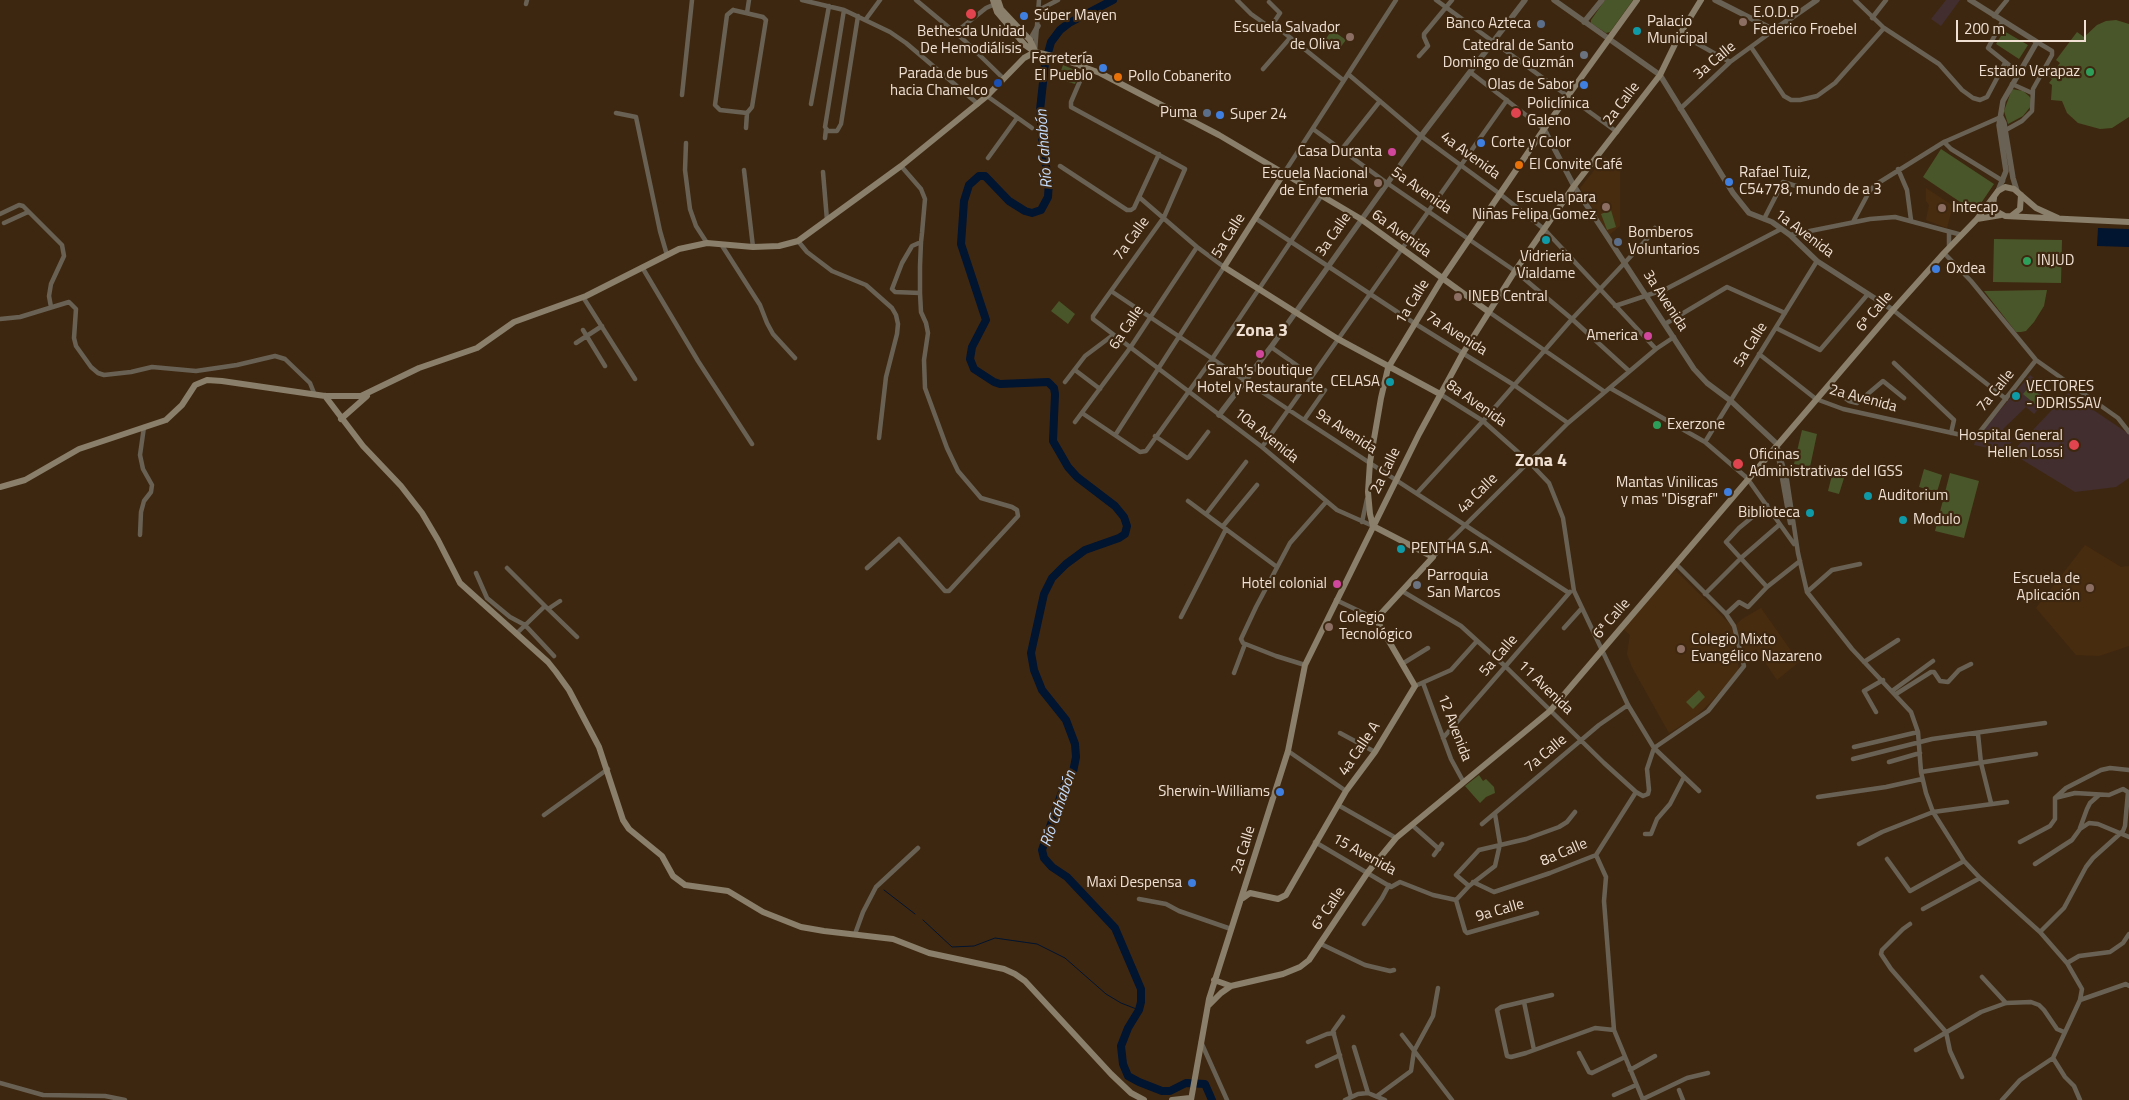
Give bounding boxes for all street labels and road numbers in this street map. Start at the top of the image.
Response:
street label: 3a Calle [1690,38,1740,84]
street label: 2a Calle [1600,79,1644,129]
street label: 4a Avenida [1437,128,1503,184]
street label: 5a Avenida [1387,164,1455,218]
street label: 6a Avenida [1368,206,1434,262]
street label: 1a Avenida [1771,206,1837,262]
street label: 5a Calle [1208,210,1250,262]
street label: 3a Calle [1312,210,1356,260]
street label: 7a Calle [1110,214,1154,264]
street label: 3a Avenida [1639,267,1691,335]
street label: 1a Calle [1392,276,1434,328]
street label: 6ª Calle [1853,288,1897,336]
street label: 6a Calle [1106,302,1148,354]
street label: 7a Avenida [1422,308,1490,360]
street label: 5a Calle [1730,319,1772,371]
street label: 7a Calle [1973,366,2019,416]
street label: 8a Avenida [1442,377,1510,431]
street label: 2a Avenida [1827,381,1899,417]
street label: 10a Avenida [1230,405,1302,467]
street label: 9a Avenida [1312,406,1380,458]
street label: 2a Calle [1367,445,1405,497]
street label: 4a Calle [1454,470,1502,518]
street label: 6ª Calle [1590,595,1634,643]
street label: 5a Calle [1476,631,1522,681]
street label: 11 Avenida [1513,657,1577,719]
street label: 12 Avenida [1433,692,1475,764]
street label: 4a Calle A [1335,718,1385,780]
street label: 7a Calle [1521,731,1571,777]
street label: 2a Calle [1228,824,1260,876]
street label: 15 Avenida [1329,830,1399,880]
street label: 8a Calle [1538,835,1590,871]
street label: 6ª Calle [1308,884,1350,934]
street label: 9a Calle [1474,896,1526,926]

